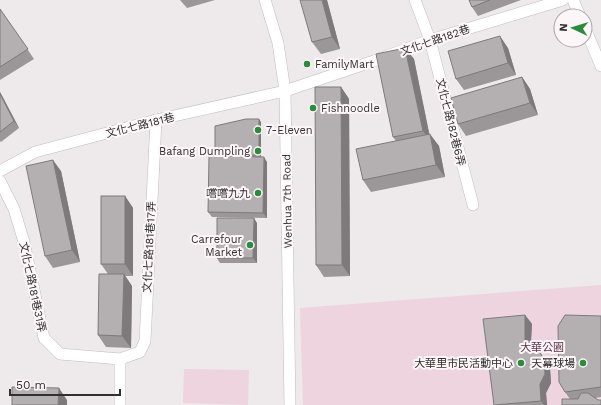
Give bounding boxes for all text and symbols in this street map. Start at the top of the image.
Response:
north arrow [553,8,593,48]
street label: 文化七路182巷 [399,23,472,58]
text: N [557,23,570,32]
place label: FamilyMart [315,58,374,71]
marker: FamilyMart [302,59,312,69]
street label: 文化七路182巷6弄 [433,77,468,167]
place label: Fishnoodle [321,102,380,115]
marker: Fishnoodle [308,103,318,113]
street label: 文化七路181巷 [104,111,176,140]
place label: 7-Eleven [266,124,313,137]
marker: 7-Eleven [253,125,263,135]
place label: Bafang Dumpling [159,145,250,158]
marker: Bafang Dumpling [253,146,263,156]
street label: Wenhua 7th Road [280,154,295,248]
place label: 嚐嚐九九 [206,187,250,200]
marker: 嚐嚐九九 [253,188,263,198]
street label: 文化七路181巷17弄 [141,201,158,293]
place label: Carrefour Market [191,233,242,259]
marker: Carrefour Market [245,240,255,250]
street label: 文化七路181巷31弄 [17,241,48,333]
park label: 大華公園 [520,341,564,354]
place label: 大華里市民活動中心 [414,357,513,370]
place label: 天冪球場 [531,357,575,370]
marker: 大華里市民活動中心 [516,358,526,368]
marker: 天冪球場 [578,358,588,368]
scale bar [10,371,120,397]
text: 50 m [16,378,46,392]

